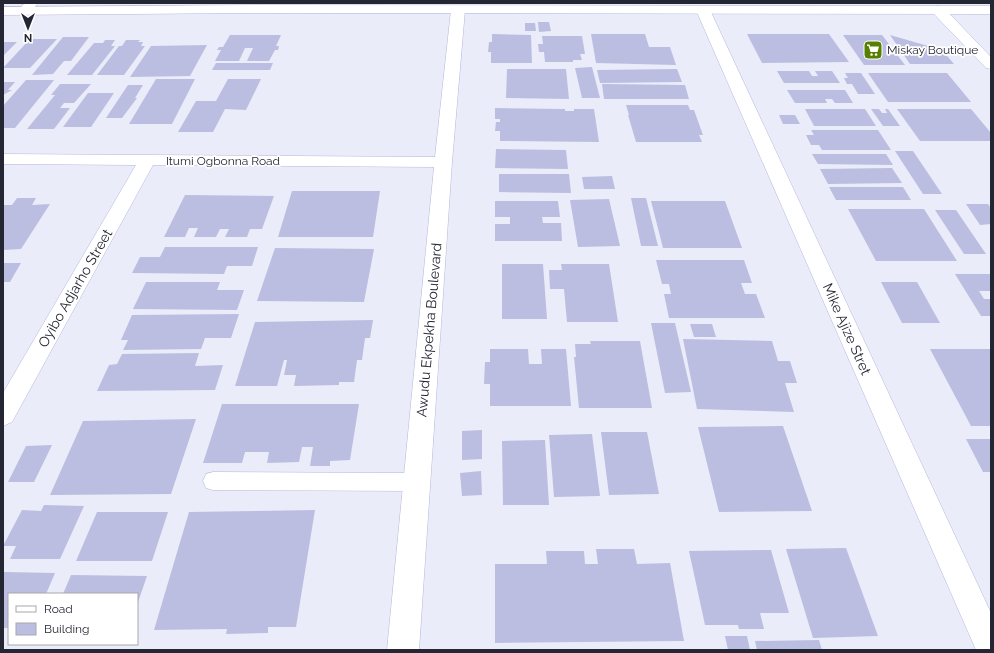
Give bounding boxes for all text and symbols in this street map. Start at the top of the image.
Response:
north arrow [8,8,48,48]
text: N [24,31,32,44]
supermarket icon: Miskay Boutique [862,39,884,61]
place label: Miskay Boutique [887,43,978,57]
street label: Itumi Ogbonna Road [166,154,280,168]
street label: Oyibo Adjarho Street [35,226,116,350]
street label: Awudu Ekpekha Boulevard [413,242,445,418]
street label: Mike Ajize Stret [820,281,874,378]
legend [8,593,138,645]
text: Road [44,602,73,616]
text: Building [44,622,90,636]

